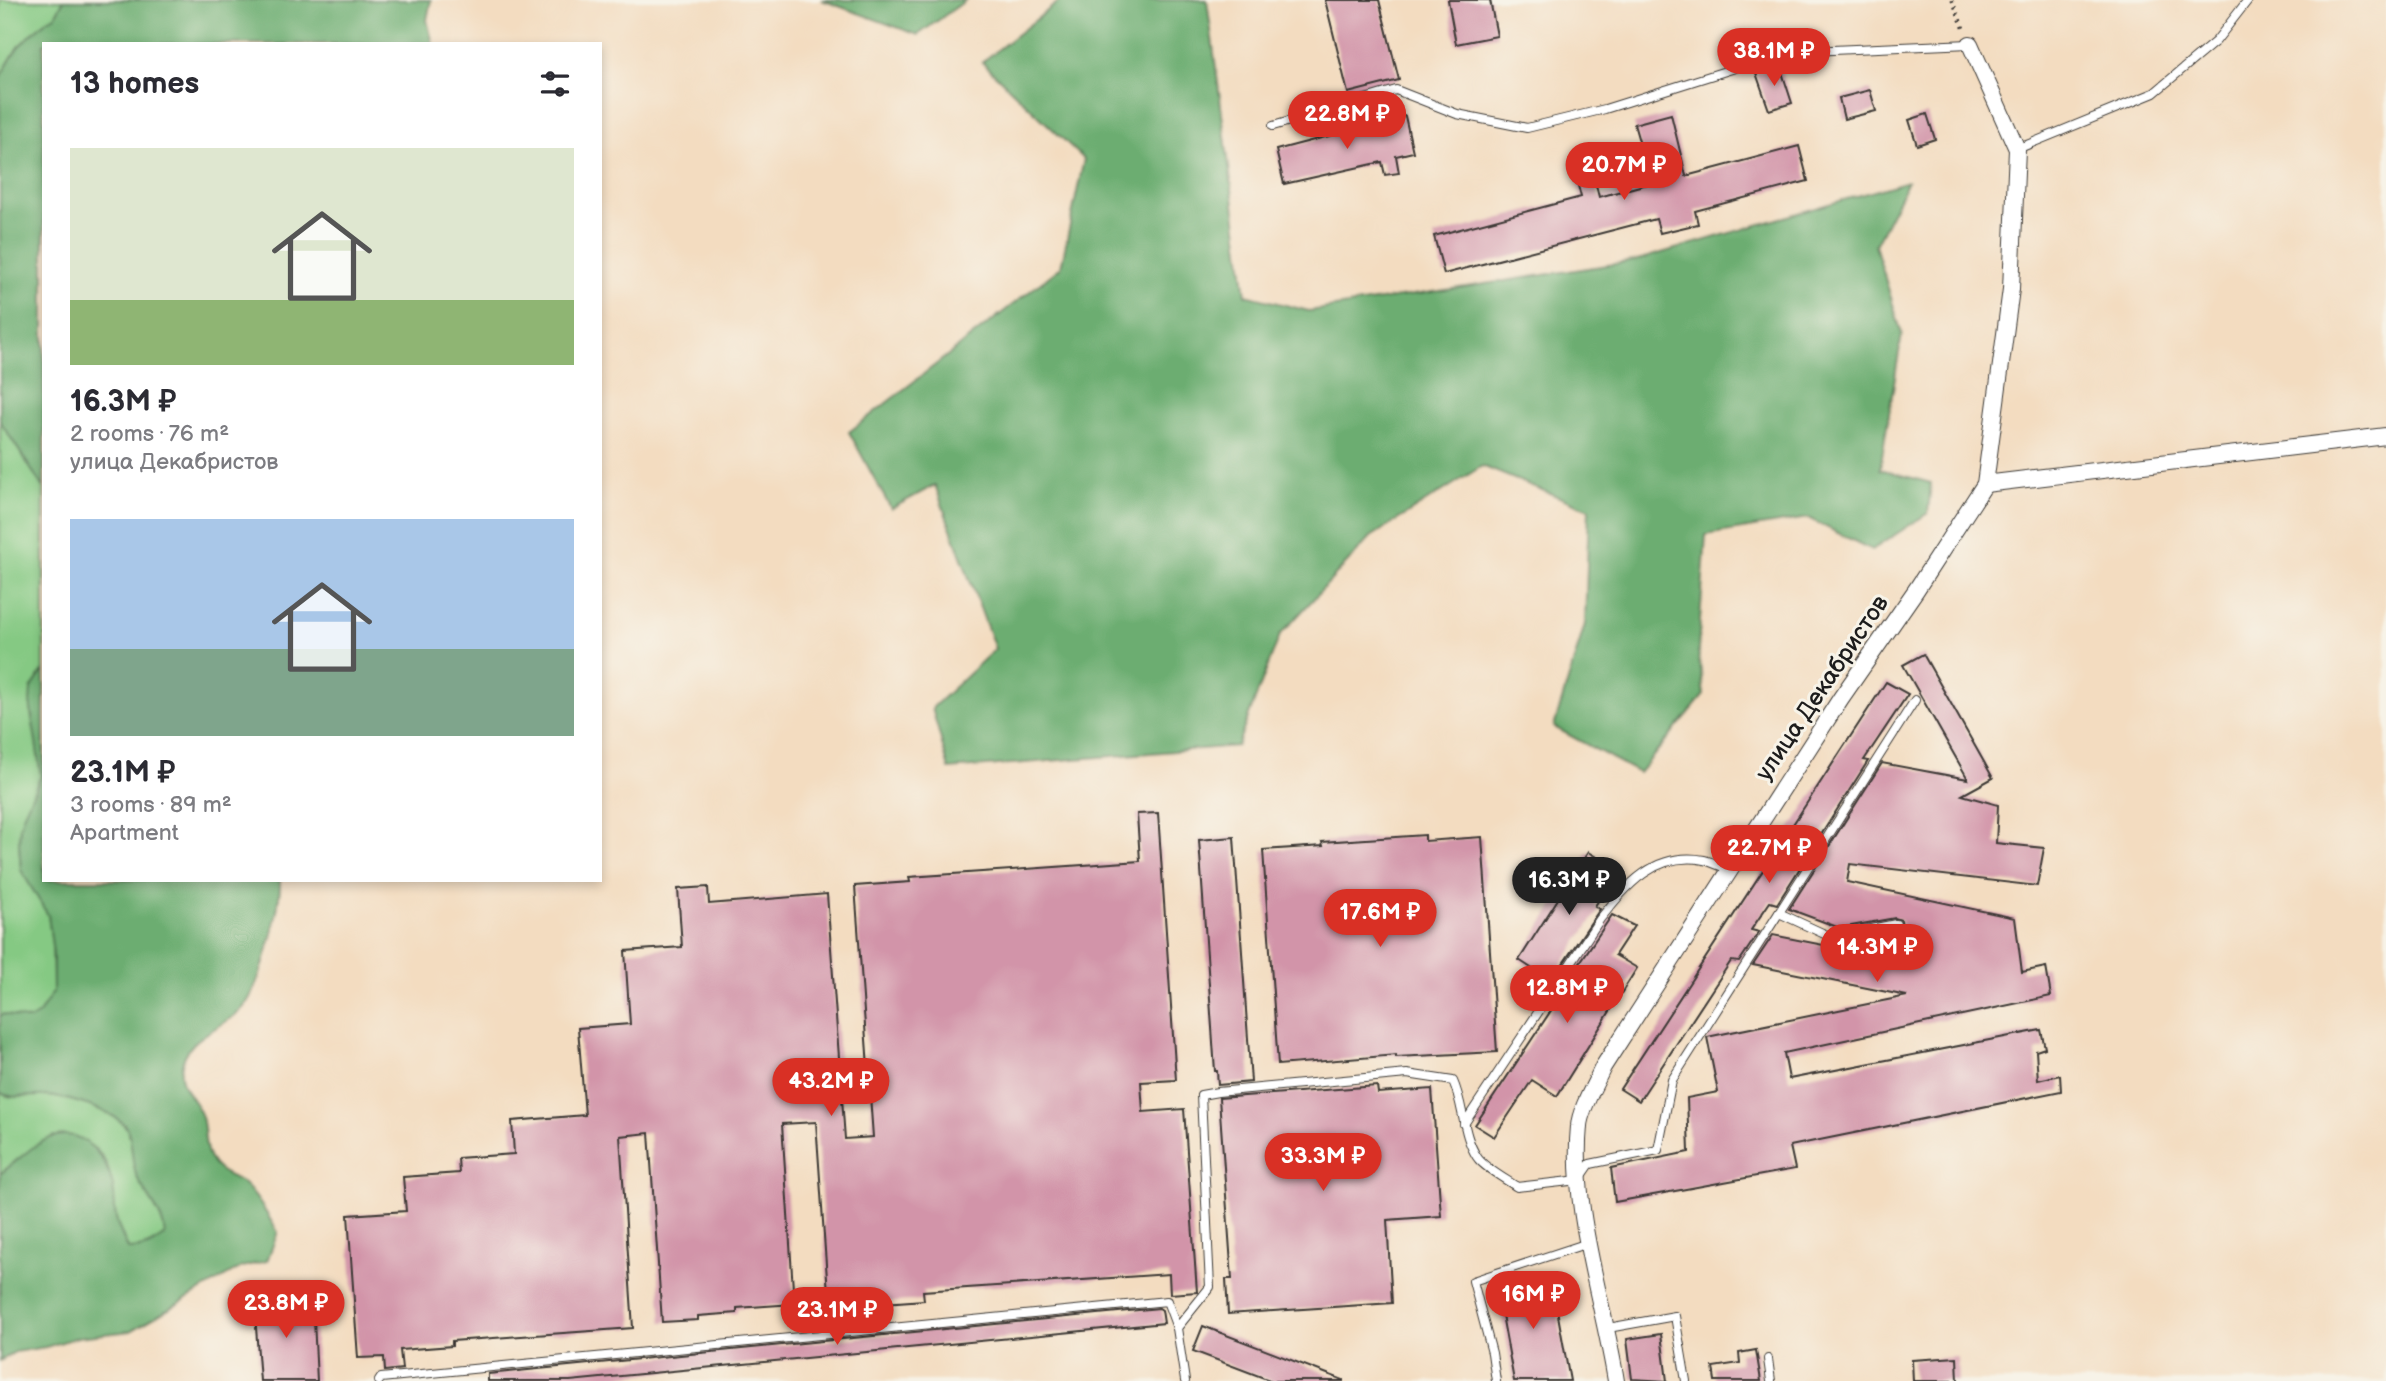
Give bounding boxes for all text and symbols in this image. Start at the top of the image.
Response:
pin: 38.1M ₽ [1709,28,1839,88]
text: 38.1M ₽ [1733,37,1815,65]
icon: filters [536,65,574,103]
text: 13 homes [70,66,199,102]
pin: 22.8M ₽ [1282,92,1412,151]
text: 22.8M ₽ [1304,100,1390,128]
pin: 20.7M ₽ [1559,142,1689,202]
text: 20.7M ₽ [1582,151,1666,179]
icon: home [259,193,385,319]
text: 16.3M ₽ [70,384,176,420]
text: 2 rooms · 76 m² [70,420,229,448]
text: улица Декабристов [70,448,278,476]
icon: home [259,564,385,690]
street label: улица Декабристов [1749,589,1895,786]
text: 23.1M ₽ [70,755,175,791]
text: 3 rooms · 89 m² [70,791,232,819]
text: Apartment [70,819,179,847]
pin: 22.7M ₽ [1704,826,1834,885]
text: 22.7M ₽ [1727,834,1811,862]
pin: 16.3M ₽ [1504,858,1634,917]
text: 16.3M ₽ [1528,866,1610,894]
pin: 17.6M ₽ [1315,890,1445,949]
text: 17.6M ₽ [1340,898,1420,926]
pin: 14.3M ₽ [1812,925,1942,984]
text: 14.3M ₽ [1836,933,1918,961]
pin: 12.8M ₽ [1502,965,1632,1025]
text: 12.8M ₽ [1526,974,1608,1002]
pin: 43.2M ₽ [766,1058,896,1118]
text: 43.2M ₽ [788,1067,874,1095]
pin: 33.3M ₽ [1258,1134,1388,1193]
text: 33.3M ₽ [1281,1142,1365,1170]
pin: 16M ₽ [1484,1272,1582,1331]
pin: 23.8M ₽ [221,1280,351,1340]
text: 16M ₽ [1501,1280,1565,1308]
pin: 23.1M ₽ [772,1288,902,1347]
text: 23.8M ₽ [244,1289,328,1317]
text: 23.1M ₽ [797,1296,877,1324]

